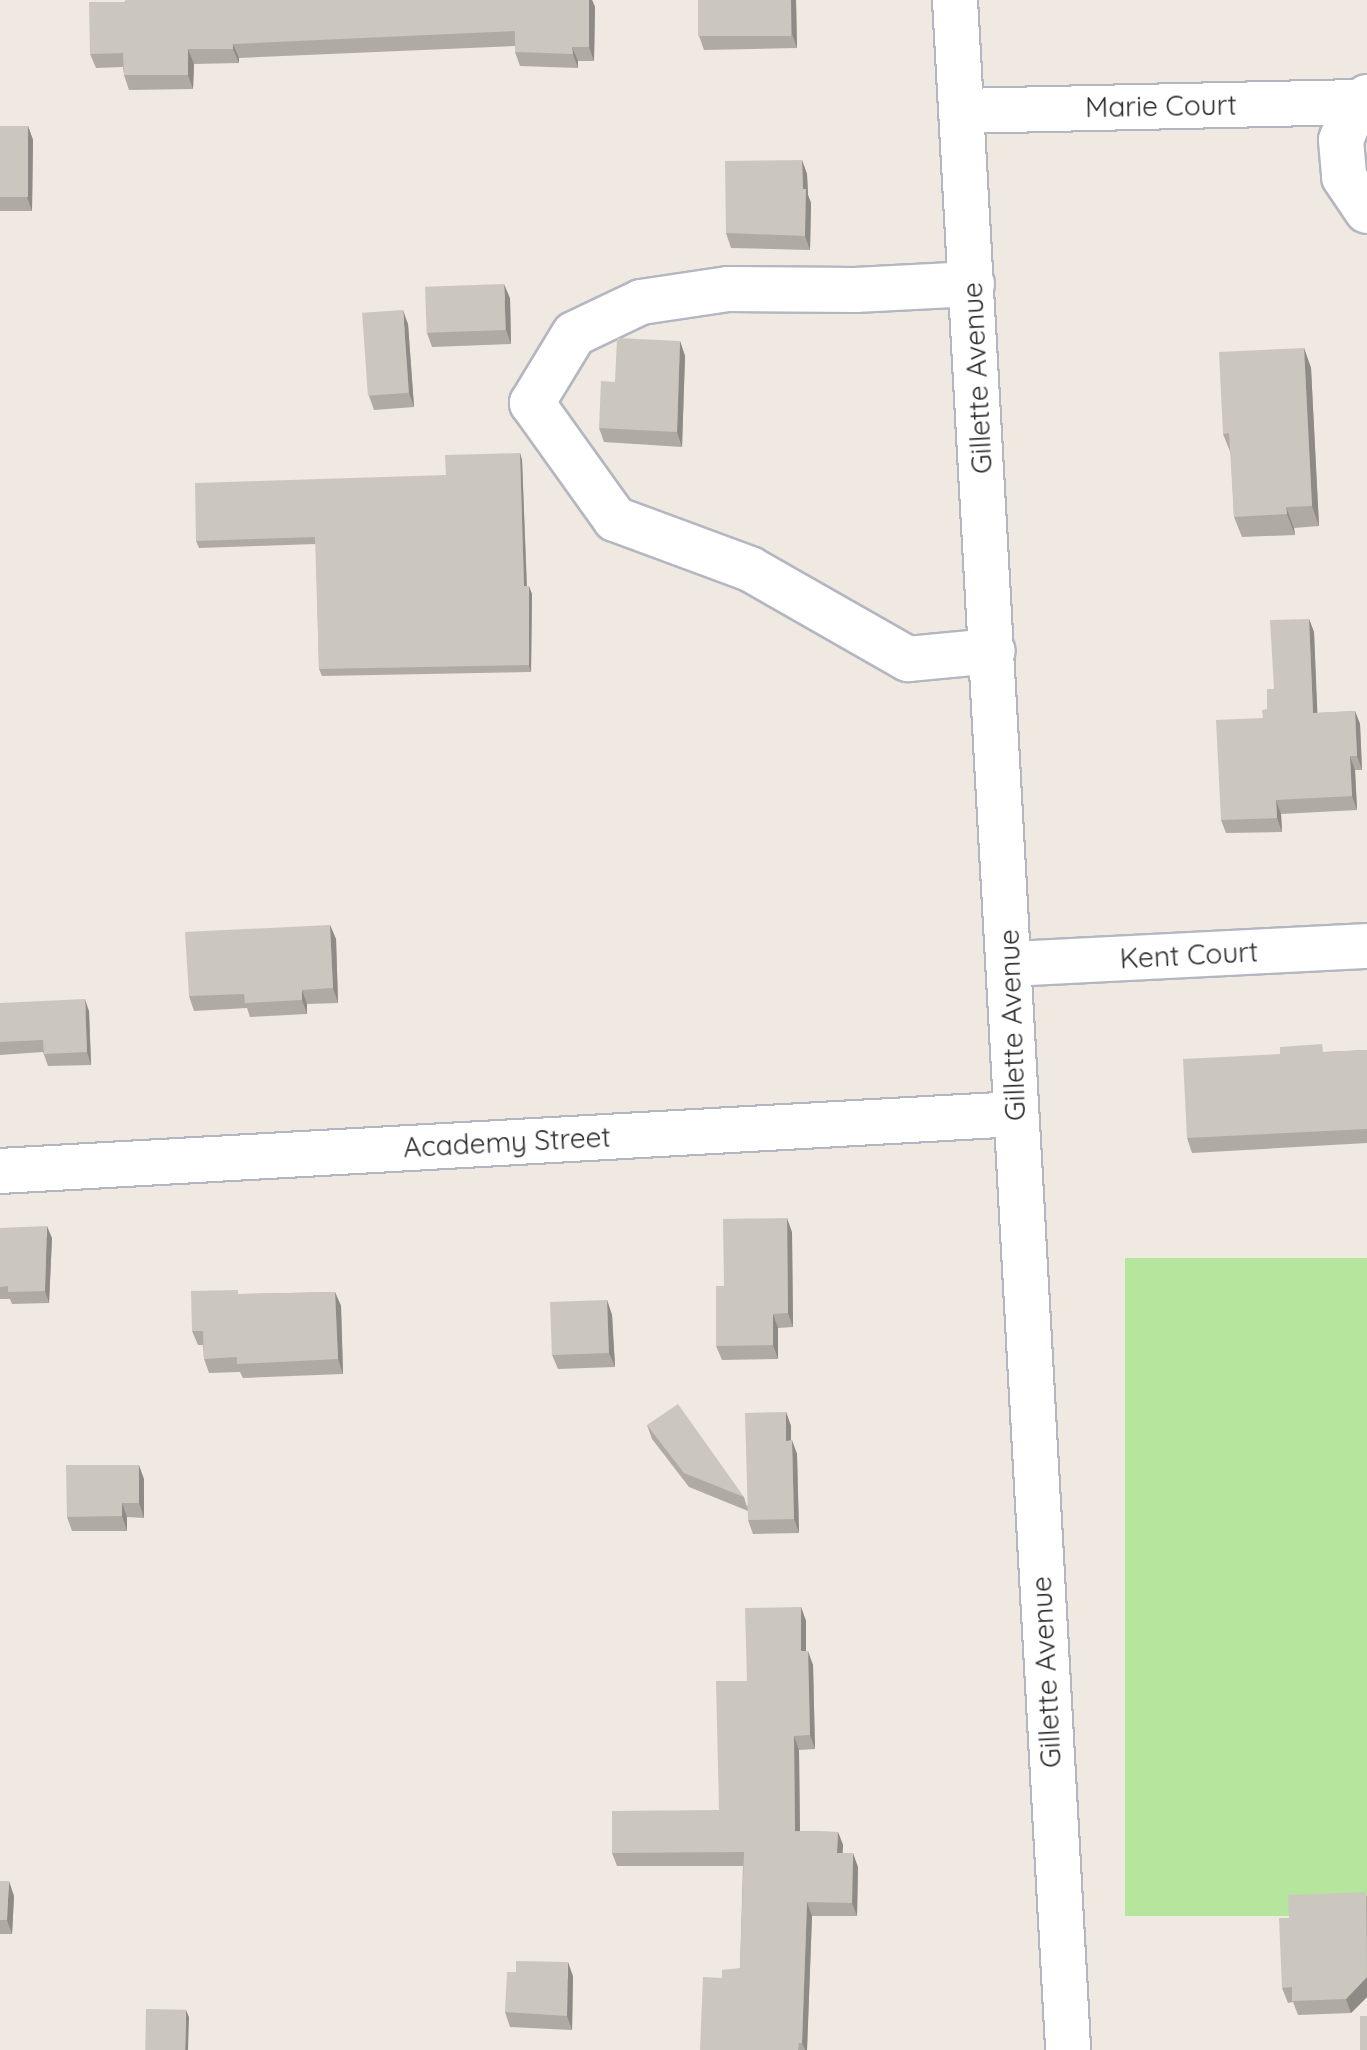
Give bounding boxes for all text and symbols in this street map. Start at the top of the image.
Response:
street label: Marie Court [1085,88,1237,124]
street label: Gillette Avenue [955,281,999,475]
street label: Gillette Avenue [992,929,1032,1121]
street label: Kent Court [1119,935,1259,975]
street label: Academy Street [402,1120,612,1164]
street label: Gillette Avenue [1024,1575,1068,1769]

